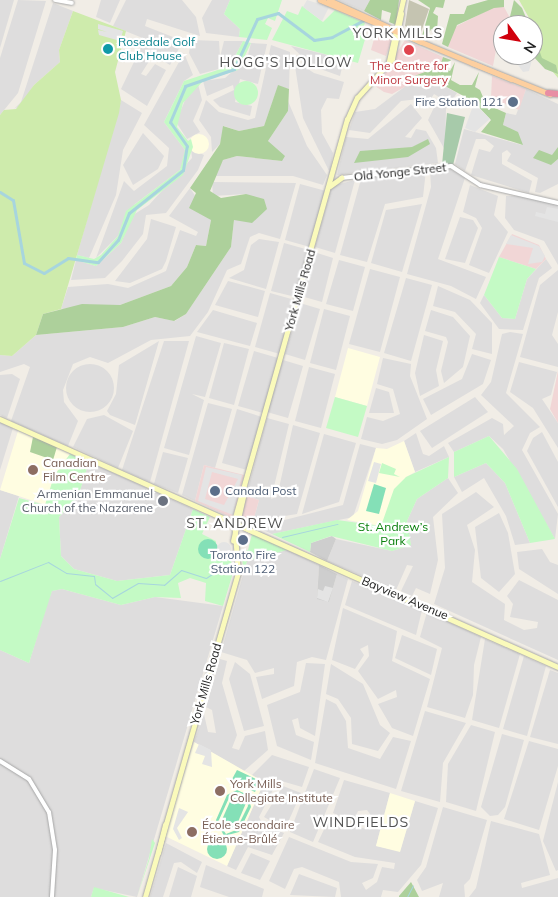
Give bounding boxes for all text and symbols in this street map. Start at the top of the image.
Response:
north arrow [493,15,543,65]
district label: YORK MILLS [352,25,444,41]
place label: Rosedale Golf Club House [118,35,195,63]
text: N [519,38,540,57]
marker: Rosedale Golf Club House [102,43,114,55]
marker: The Centre for Minor Surgery [402,43,416,57]
district label: HOGG'S HOLLOW [218,54,354,70]
place label: The Centre for Minor Surgery [370,59,448,87]
place label: Fire Station 121 [415,95,503,109]
marker: Fire Station 121 [507,96,519,108]
street label: Old Yonge Street [353,160,447,184]
street label: York Mills Road [281,248,319,332]
place label: Canadian Film Centre [43,456,105,484]
marker: Canadian Film Centre [27,464,39,476]
place label: Canada Post [225,484,296,498]
marker: Canada Post [209,485,221,497]
place label: Armenian Emmanuel Church of the Nazarene [22,487,153,515]
marker: Armenian Emmanuel Church of the Nazarene [157,495,169,507]
district label: ST. ANDREW [185,515,285,531]
park label: St. Andrew’s Park [358,520,428,548]
marker: Toronto Fire Station 122 [237,534,249,546]
place label: Toronto Fire Station 122 [210,548,276,576]
street label: Bayview Avenue [359,573,451,623]
street label: York Mills Road [187,642,225,726]
place label: York Mills Collegiate Institute [230,777,333,805]
marker: York Mills Collegiate Institute [214,785,226,797]
district label: WINDFIELDS [311,814,411,830]
place label: École secondaire Étienne-Brûlé [202,818,294,846]
marker: École secondaire Étienne-Brûlé [186,826,198,838]

